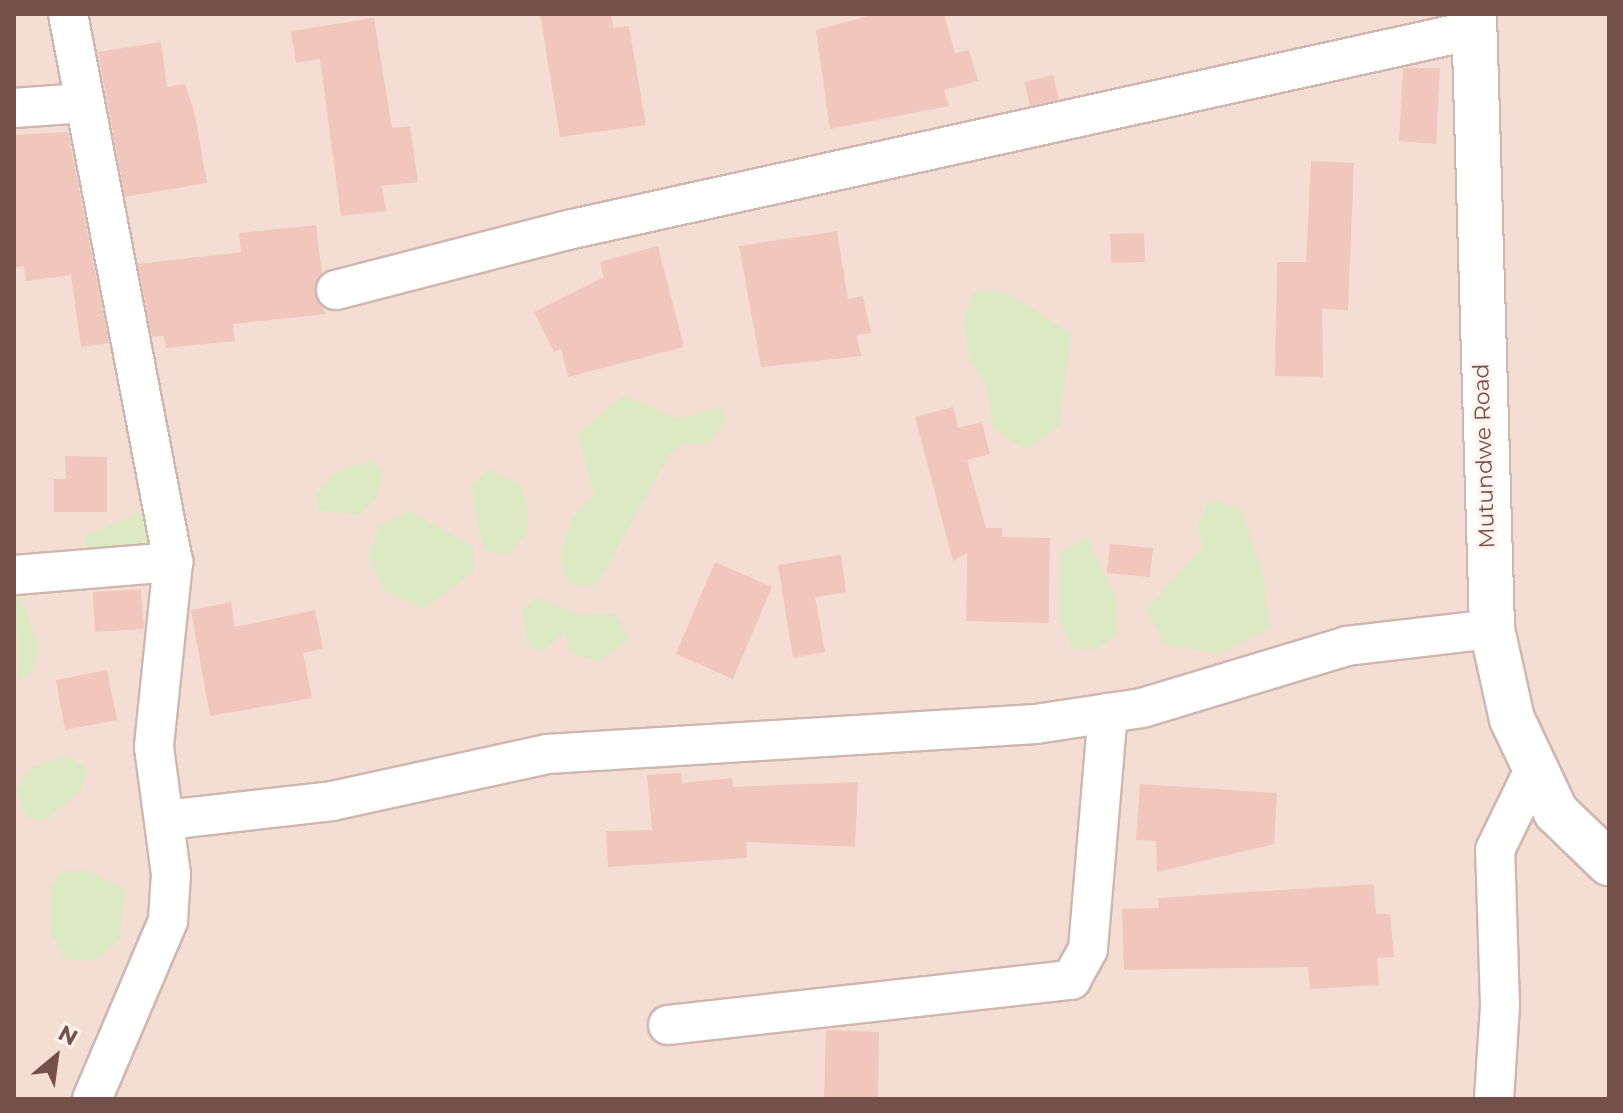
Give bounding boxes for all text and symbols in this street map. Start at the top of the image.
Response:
street label: Mutundwe Road [1468,363,1500,549]
north arrow [16,1017,96,1097]
text: N [54,1019,82,1052]

